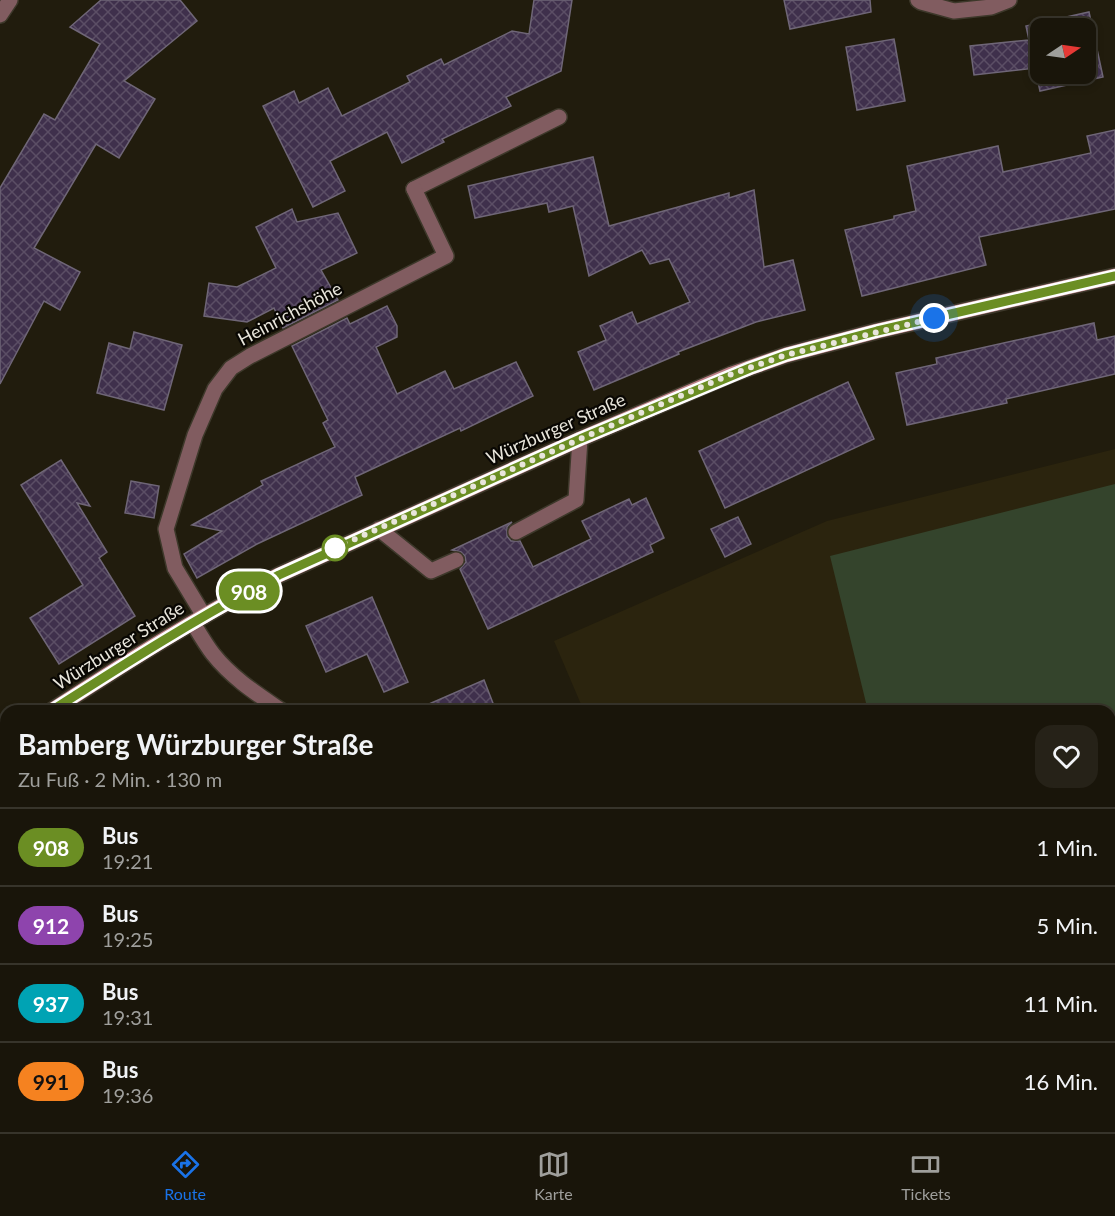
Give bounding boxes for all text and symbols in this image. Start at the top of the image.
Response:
north arrow [1030,18,1096,84]
map controls [1030,18,1096,84]
street label: Heinrichshöhe [234,277,345,350]
your location [919,303,949,333]
street label: Würzburger Straße [483,388,628,469]
unlabelled marker [322,535,348,561]
line badge: 908 [214,572,284,610]
text: 908 [231,579,267,604]
street label: Würzburger Straße [49,596,188,694]
button: heart [1035,725,1098,788]
text: Bamberg Würzburger Straße [18,727,373,761]
text: Zu Fuß · 2 Min. · 130 m [18,767,222,791]
text: Bus [102,822,138,849]
text: 1 Min. [1037,834,1098,861]
text: 908 [33,835,69,860]
text: 19:21 [102,849,153,873]
text: Bus [102,900,138,927]
text: 5 Min. [1037,912,1098,939]
text: 912 [33,913,69,938]
text: 19:25 [102,927,153,951]
text: Bus [102,978,138,1005]
text: 11 Min. [1024,990,1098,1017]
text: 937 [33,991,69,1016]
text: 19:31 [102,1005,153,1029]
text: Bus [102,1056,138,1083]
text: 16 Min. [1024,1068,1098,1095]
text: 991 [33,1069,69,1094]
text: 19:36 [102,1083,153,1107]
tab: Route [164,1148,206,1203]
tab: Karte [534,1148,573,1203]
tab: Tickets [901,1148,951,1203]

